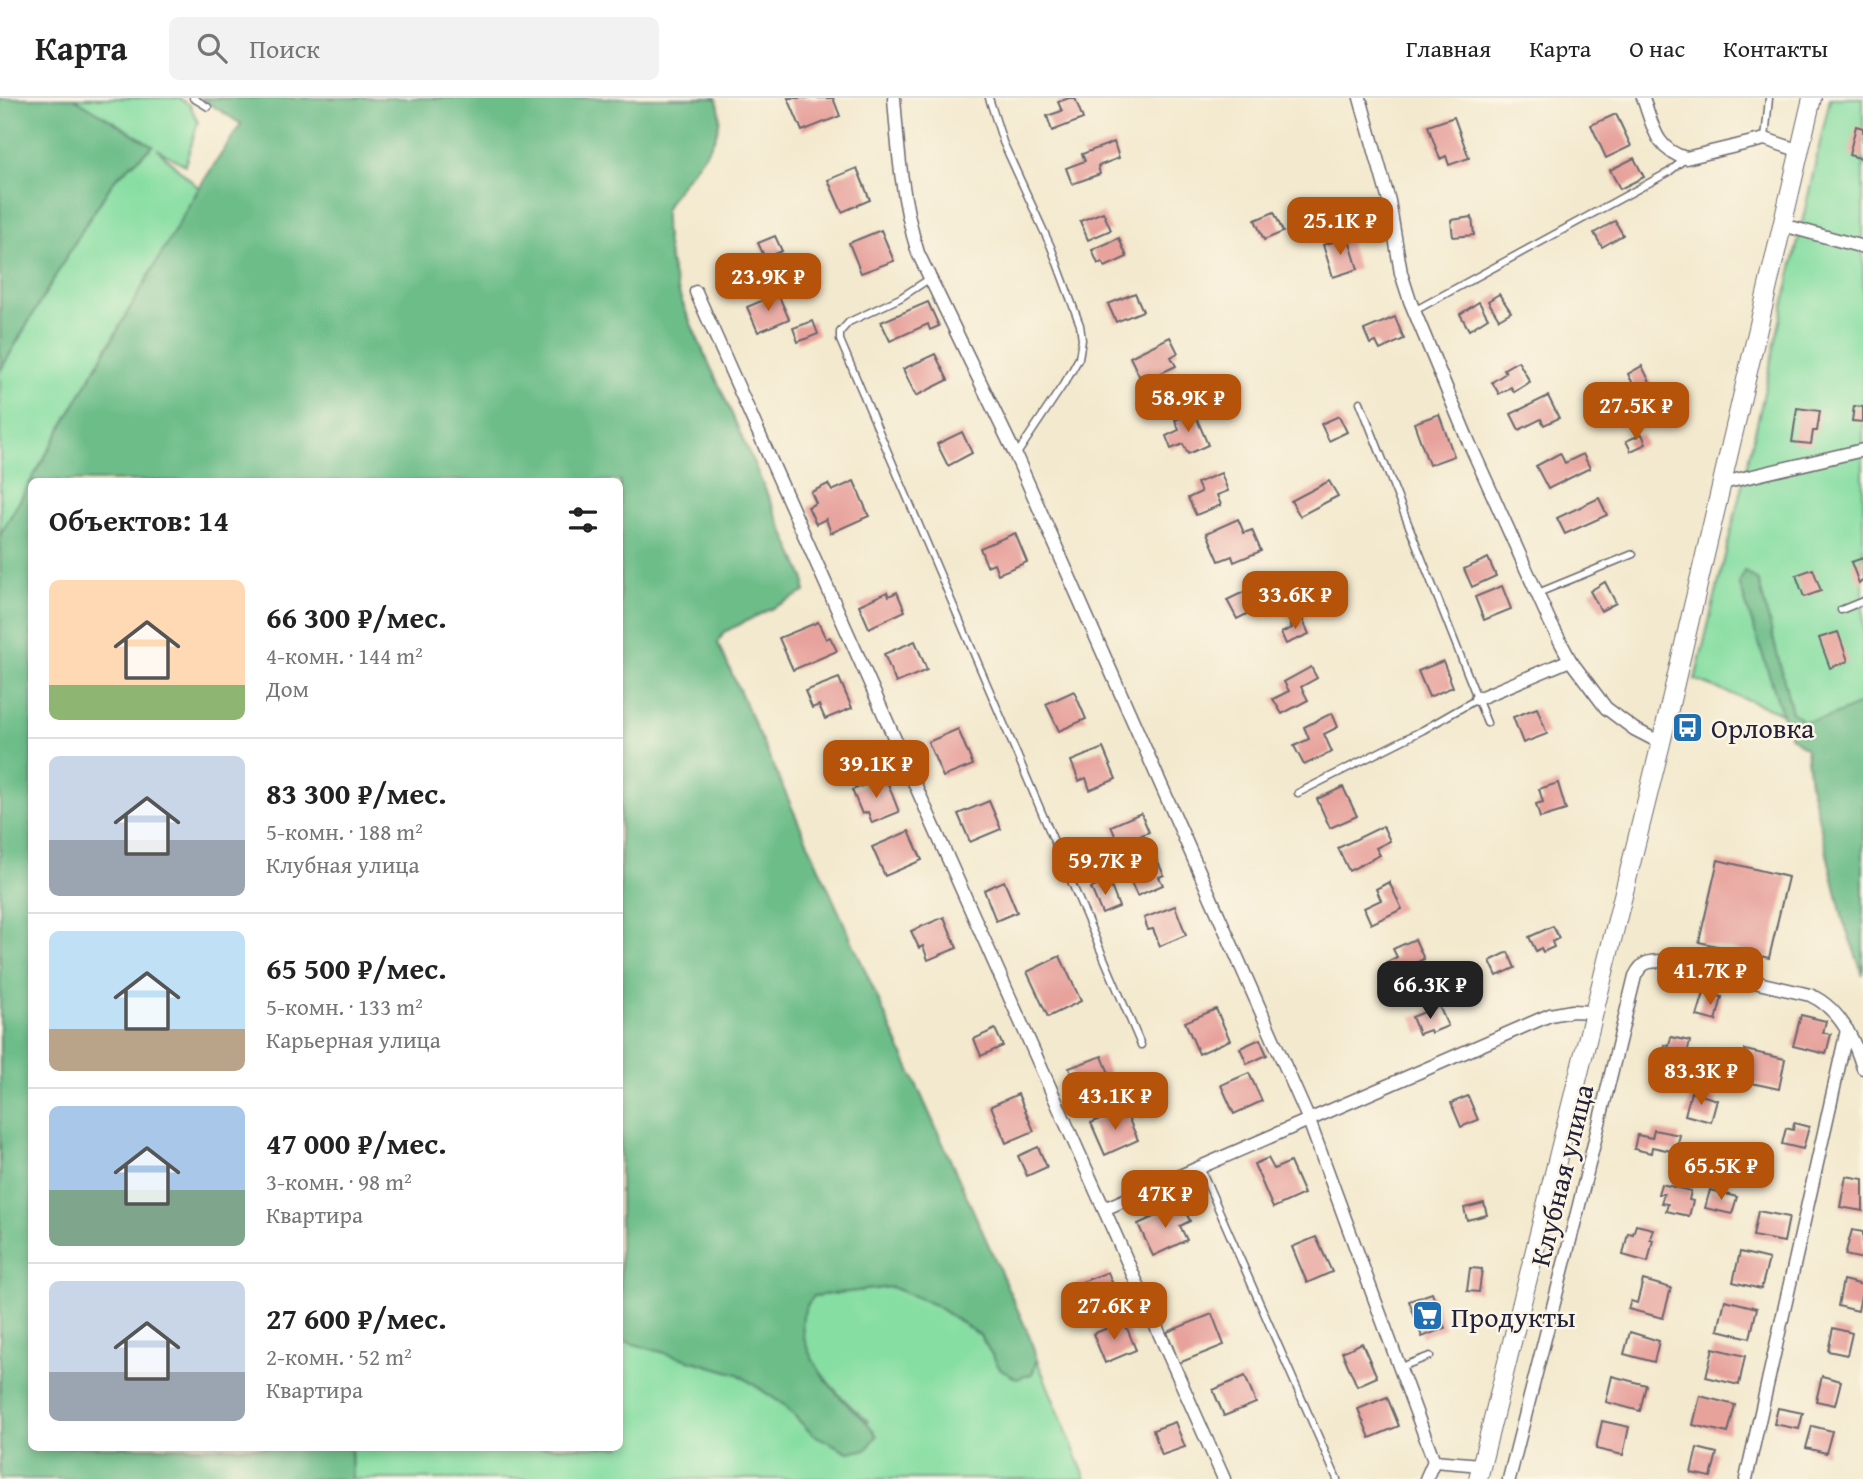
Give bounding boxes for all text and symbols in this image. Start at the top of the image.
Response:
search box [169,17,659,80]
text: Карта [35,24,127,72]
icon: search [193,29,231,67]
text: Поиск [249,29,320,68]
text: Главная [1406,31,1491,66]
text: Карта [1529,31,1591,66]
text: О нас [1629,31,1685,66]
text: Контакты [1723,31,1828,66]
pin: 25.1K ₽ [1275,198,1405,257]
text: 25.1K ₽ [1303,203,1377,236]
pin: 23.9K ₽ [703,254,833,313]
text: 23.9K ₽ [731,259,805,292]
pin: 58.9K ₽ [1123,374,1253,434]
text: 58.9K ₽ [1151,380,1225,413]
pin: 27.5K ₽ [1571,382,1701,442]
text: 27.5K ₽ [1599,388,1673,421]
text: Объектов: 14 [49,498,229,542]
icon: filters [564,501,602,539]
pin: 33.6K ₽ [1230,572,1360,631]
text: 33.6K ₽ [1258,577,1332,610]
text: 66 300 ₽/мес. [266,595,447,639]
icon: home [105,608,189,692]
text: 4-комн. · 144 m² [266,639,423,672]
text: Дом [266,672,309,705]
place label: Орловка [1711,707,1815,748]
bus stop icon: Орловка [1671,710,1705,744]
pin: 39.1K ₽ [811,740,941,800]
text: 39.1K ₽ [839,746,913,779]
text: 83 300 ₽/мес. [266,771,447,815]
icon: home [105,784,189,868]
text: 5-комн. · 188 m² [266,815,423,848]
pin: 59.7K ₽ [1040,838,1170,897]
text: 59.7K ₽ [1068,843,1142,876]
text: Клубная улица [266,848,419,881]
text: 65 500 ₽/мес. [266,946,447,990]
pin: 41.7K ₽ [1645,948,1775,1007]
text: 41.7K ₽ [1673,953,1747,986]
icon: home [105,959,189,1043]
pin: 66.3K ₽ [1365,962,1495,1021]
text: 66.3K ₽ [1393,967,1467,1000]
text: 5-комн. · 133 m² [266,990,423,1023]
text: Карьерная улица [266,1023,441,1056]
pin: 83.3K ₽ [1636,1048,1766,1107]
text: 83.3K ₽ [1664,1053,1738,1086]
pin: 43.1K ₽ [1050,1072,1180,1132]
text: 43.1K ₽ [1078,1078,1152,1111]
street label: Клубная улица [1519,1079,1604,1271]
text: 47 000 ₽/мес. [266,1121,447,1165]
icon: home [105,1134,189,1218]
pin: 65.5K ₽ [1656,1142,1786,1202]
text: 65.5K ₽ [1684,1148,1758,1181]
text: 3-комн. · 98 m² [266,1165,412,1198]
pin: 47K ₽ [1116,1170,1214,1230]
text: 47K ₽ [1137,1176,1193,1209]
text: Квартира [266,1198,363,1231]
pin: 27.6K ₽ [1049,1282,1179,1342]
text: 27.6K ₽ [1077,1288,1151,1321]
text: 27 600 ₽/мес. [266,1296,447,1340]
place label: Продукты [1451,1296,1576,1337]
supermarket icon: Продукты [1411,1299,1445,1333]
icon: home [105,1309,189,1393]
text: 2-комн. · 52 m² [266,1340,412,1373]
text: Квартира [266,1373,363,1406]

